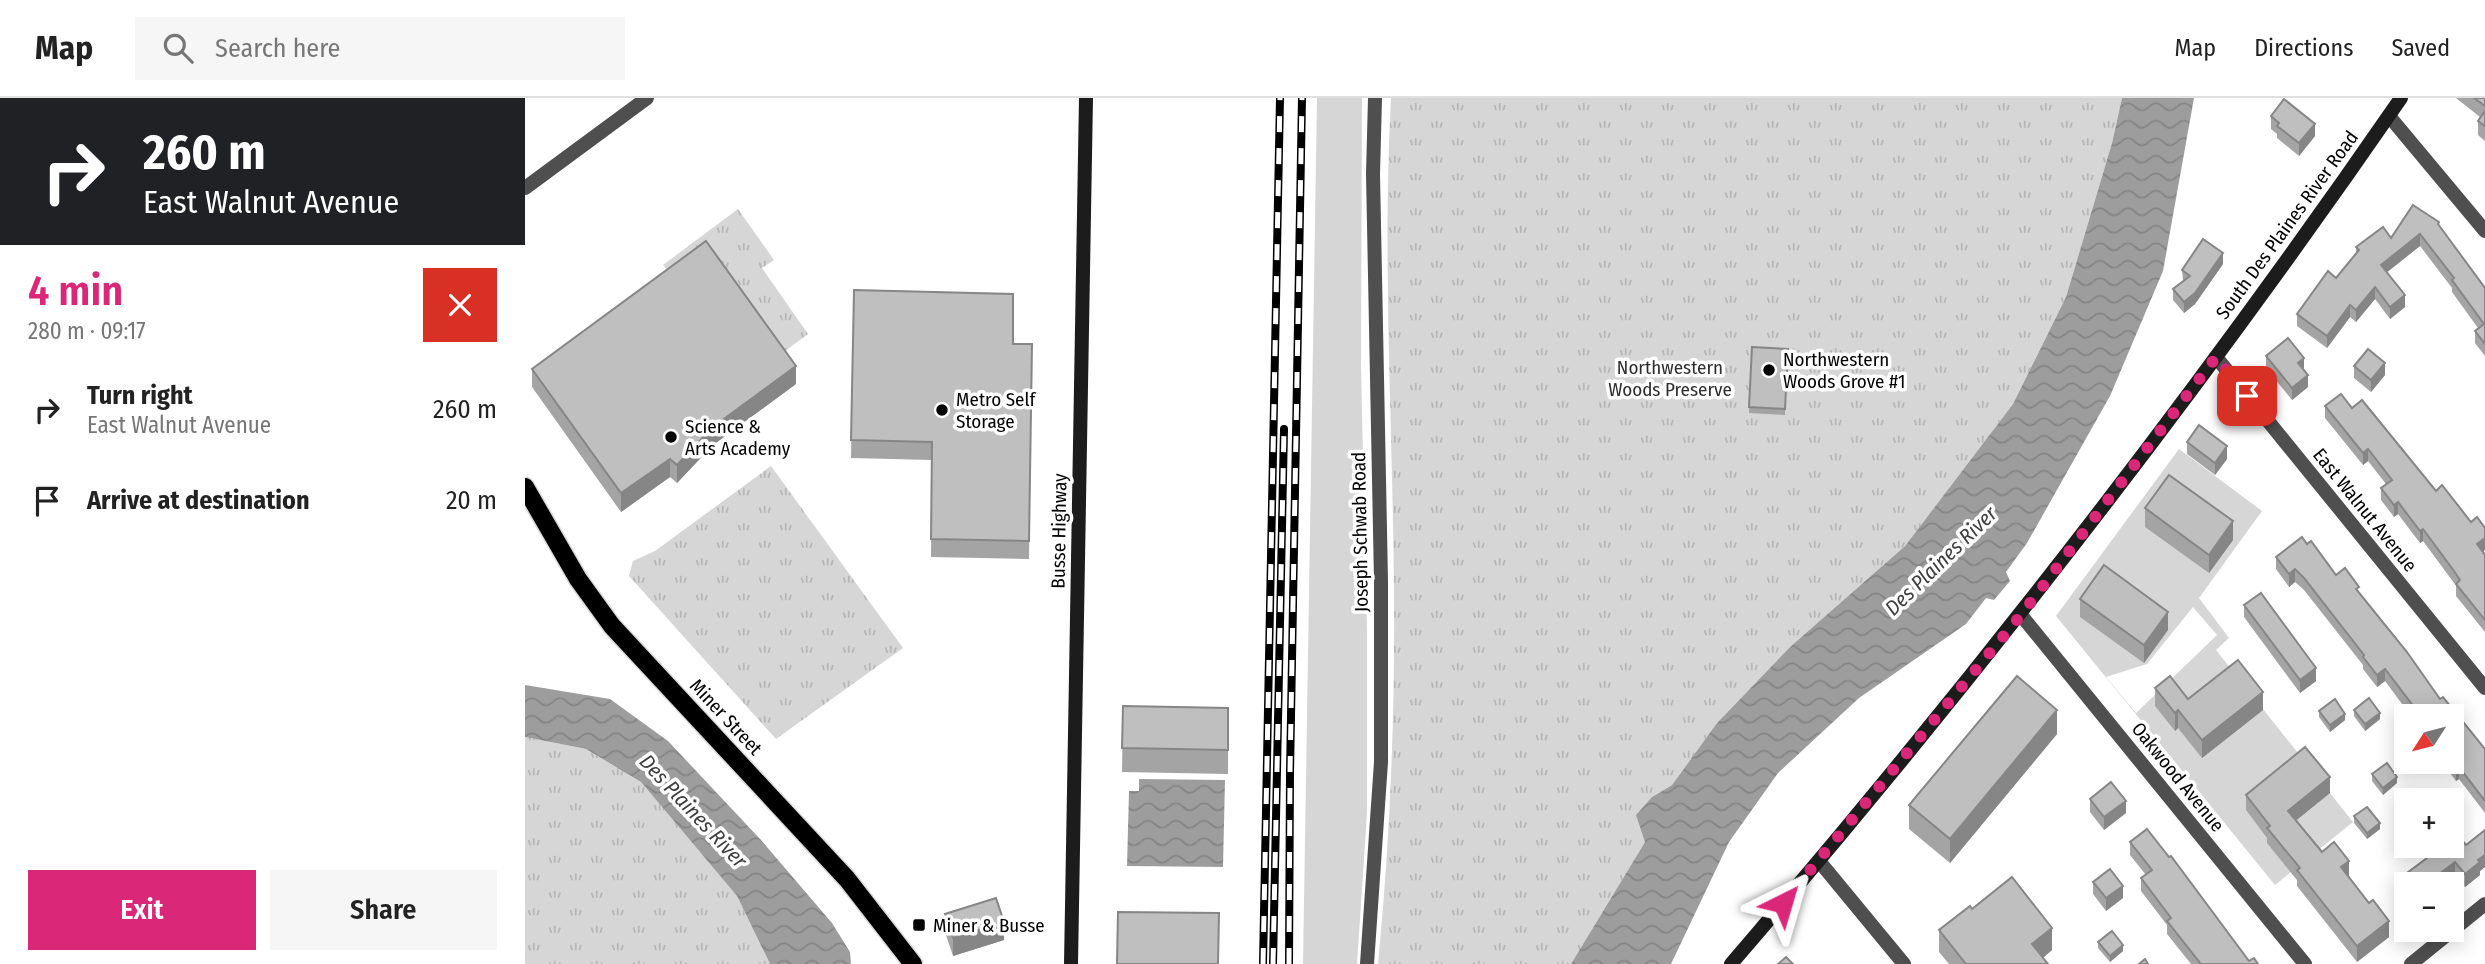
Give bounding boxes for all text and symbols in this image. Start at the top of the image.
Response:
search box [135,17,625,80]
text: Map [35,28,93,68]
icon: search [159,29,197,67]
text: Search here [215,33,340,64]
text: Map [2175,34,2216,62]
text: Directions [2254,34,2353,62]
text: Saved [2391,34,2450,62]
text: 260 m [143,123,266,182]
icon: right [28,126,119,217]
street label: South Des Plaines River Road [2211,126,2363,324]
text: East Walnut Avenue [143,183,399,221]
text: 4 min [28,266,123,316]
button: close [423,268,497,342]
text: 280 m · 09:17 [28,317,146,345]
place label: Northwestern Woods Grove #1 [1783,348,1905,393]
park label: Northwestern Woods Preserve [1608,356,1732,401]
marker: Northwestern Woods Grove #1 [1761,362,1777,378]
pin [2217,366,2277,426]
icon: arrive [2228,377,2266,415]
text: Turn right [87,380,193,411]
place label: Metro Self Storage [956,388,1036,433]
icon: right [28,391,66,429]
text: 260 m [433,394,497,425]
marker: Metro Self Storage [934,402,950,418]
text: East Walnut Avenue [87,411,271,439]
place label: Science & Arts Academy [685,415,791,460]
marker: Science & Arts Academy [663,429,679,445]
street label: East Walnut Avenue [2308,444,2422,576]
street label: Joseph Schwab Road [1347,452,1373,612]
street label: Busse Highway [1046,473,1072,589]
icon: arrive [28,482,66,520]
text: Arrive at destination [87,485,310,516]
text: 20 m [446,485,497,516]
water label: Des Plaines River [1879,500,2003,621]
street label: Miner Street [685,674,768,760]
north arrow [2394,704,2464,774]
map controls [2394,704,2464,942]
street label: Oakwood Avenue [2127,718,2229,836]
water label: Des Plaines River [634,749,753,874]
button: + [2394,788,2464,858]
position arrow [1746,866,1820,940]
button: Exit [28,870,256,950]
button: Share [270,870,497,950]
button: − [2394,872,2464,942]
place label: Miner & Busse [933,914,1045,937]
marker: Miner & Busse [911,917,927,933]

